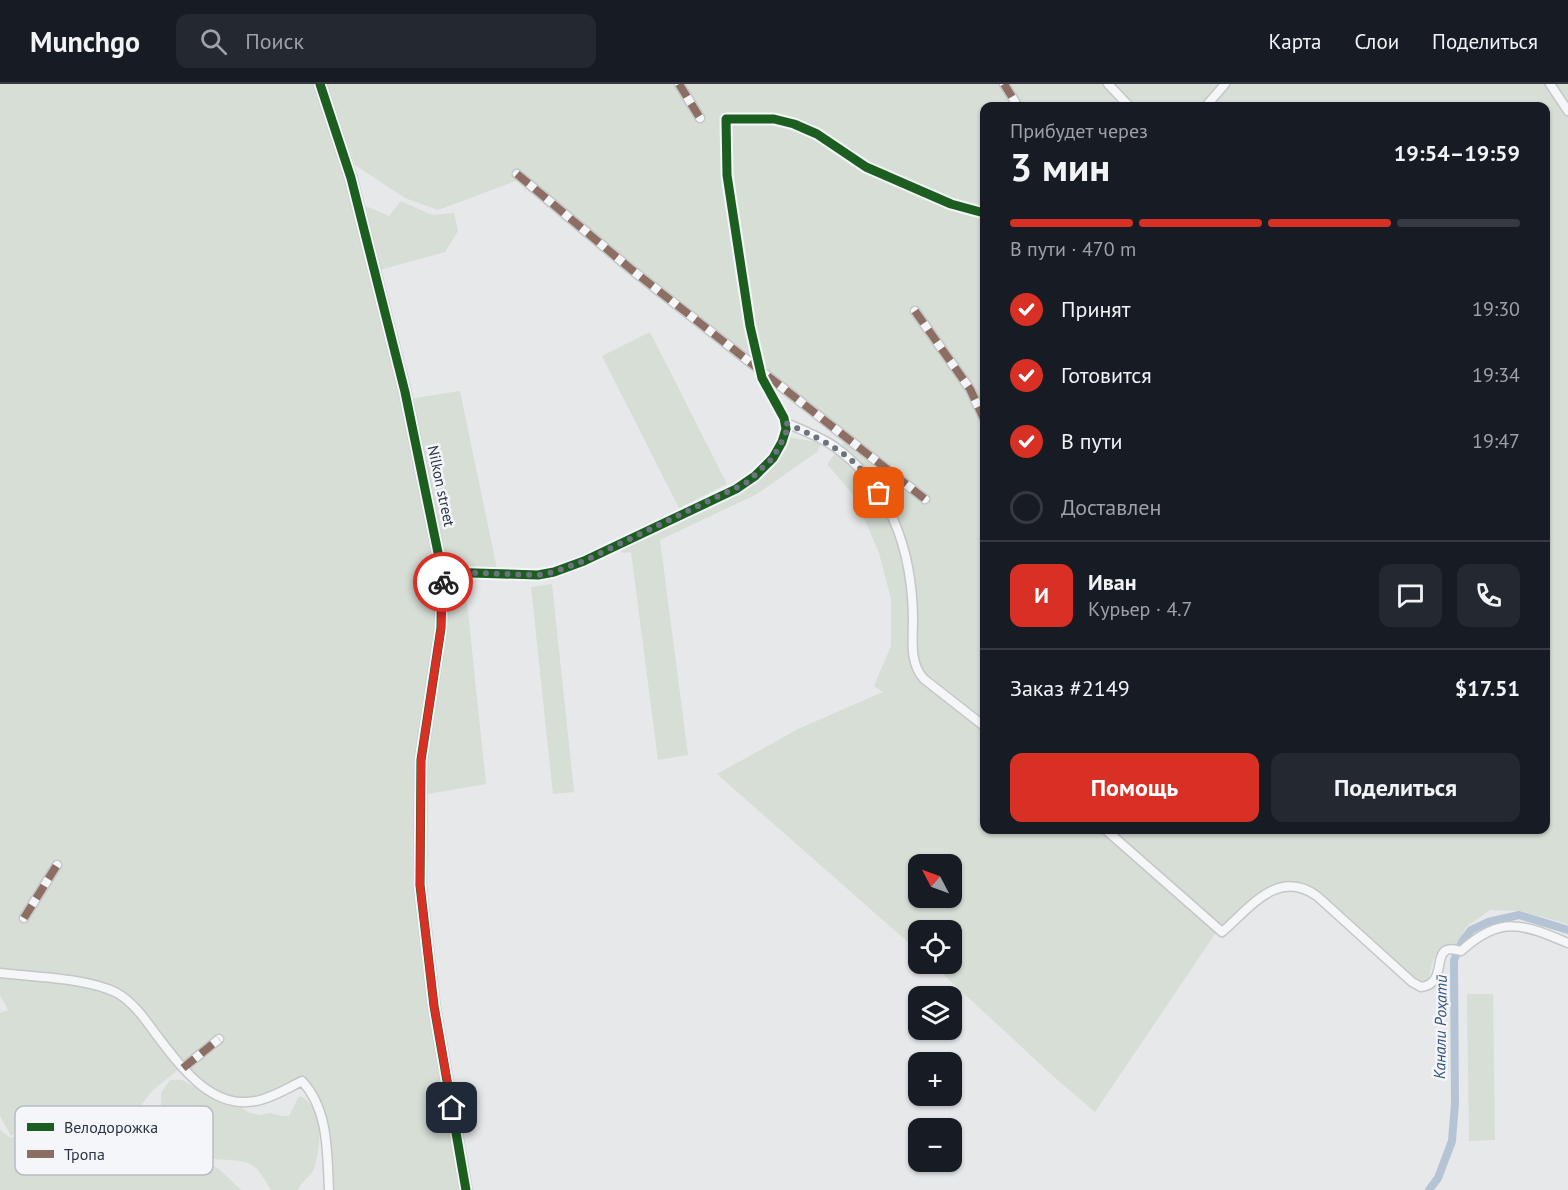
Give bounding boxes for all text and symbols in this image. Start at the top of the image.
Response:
search box [176,14,596,68]
text: Munchgo [30,23,140,60]
icon: search [197,25,230,58]
text: Поиск [245,27,304,55]
text: Карта [1268,28,1321,55]
text: Слои [1354,28,1399,55]
text: Поделиться [1432,28,1538,55]
text: Прибудет через [1010,118,1148,144]
text: 19:54–19:59 [1394,139,1520,167]
text: 3 мин [1010,141,1110,192]
text: В пути · 470 m [1010,236,1136,262]
icon: check [1010,293,1043,326]
text: Принят [1061,295,1131,323]
text: 19:30 [1472,296,1520,322]
icon: check [1010,359,1043,392]
text: Готовится [1061,361,1152,389]
text: 19:34 [1472,362,1520,388]
icon: check [1010,425,1043,458]
text: В пути [1061,427,1123,455]
text: 19:47 [1472,428,1520,454]
street label: Nilkon street [424,444,459,528]
pin [853,467,904,518]
icon: bag [862,476,895,509]
text: Доставлен [1061,493,1161,521]
courier [413,552,473,612]
button: chat [1379,564,1442,627]
button: phone [1457,564,1520,627]
icon: bike [427,566,460,599]
text: Иван [1088,568,1137,596]
text: И [1034,581,1049,609]
text: Курьер · 4.7 [1088,596,1192,622]
text: Заказ #2149 [1010,674,1130,702]
text: $17.51 [1455,674,1520,702]
button: Помощь [1010,753,1259,822]
button: Поделиться [1271,753,1520,822]
north arrow [908,854,962,908]
map controls [908,854,962,1172]
button: locate [908,920,962,974]
water label: Канали Роҳатӣ [1429,975,1451,1079]
button: layers [908,986,962,1040]
button: + [908,1052,962,1106]
pin [426,1082,477,1133]
icon: home [435,1091,468,1124]
legend [15,1106,213,1175]
text: Велодорожка [64,1117,158,1137]
button: − [908,1118,962,1172]
text: Тропа [64,1144,105,1164]

